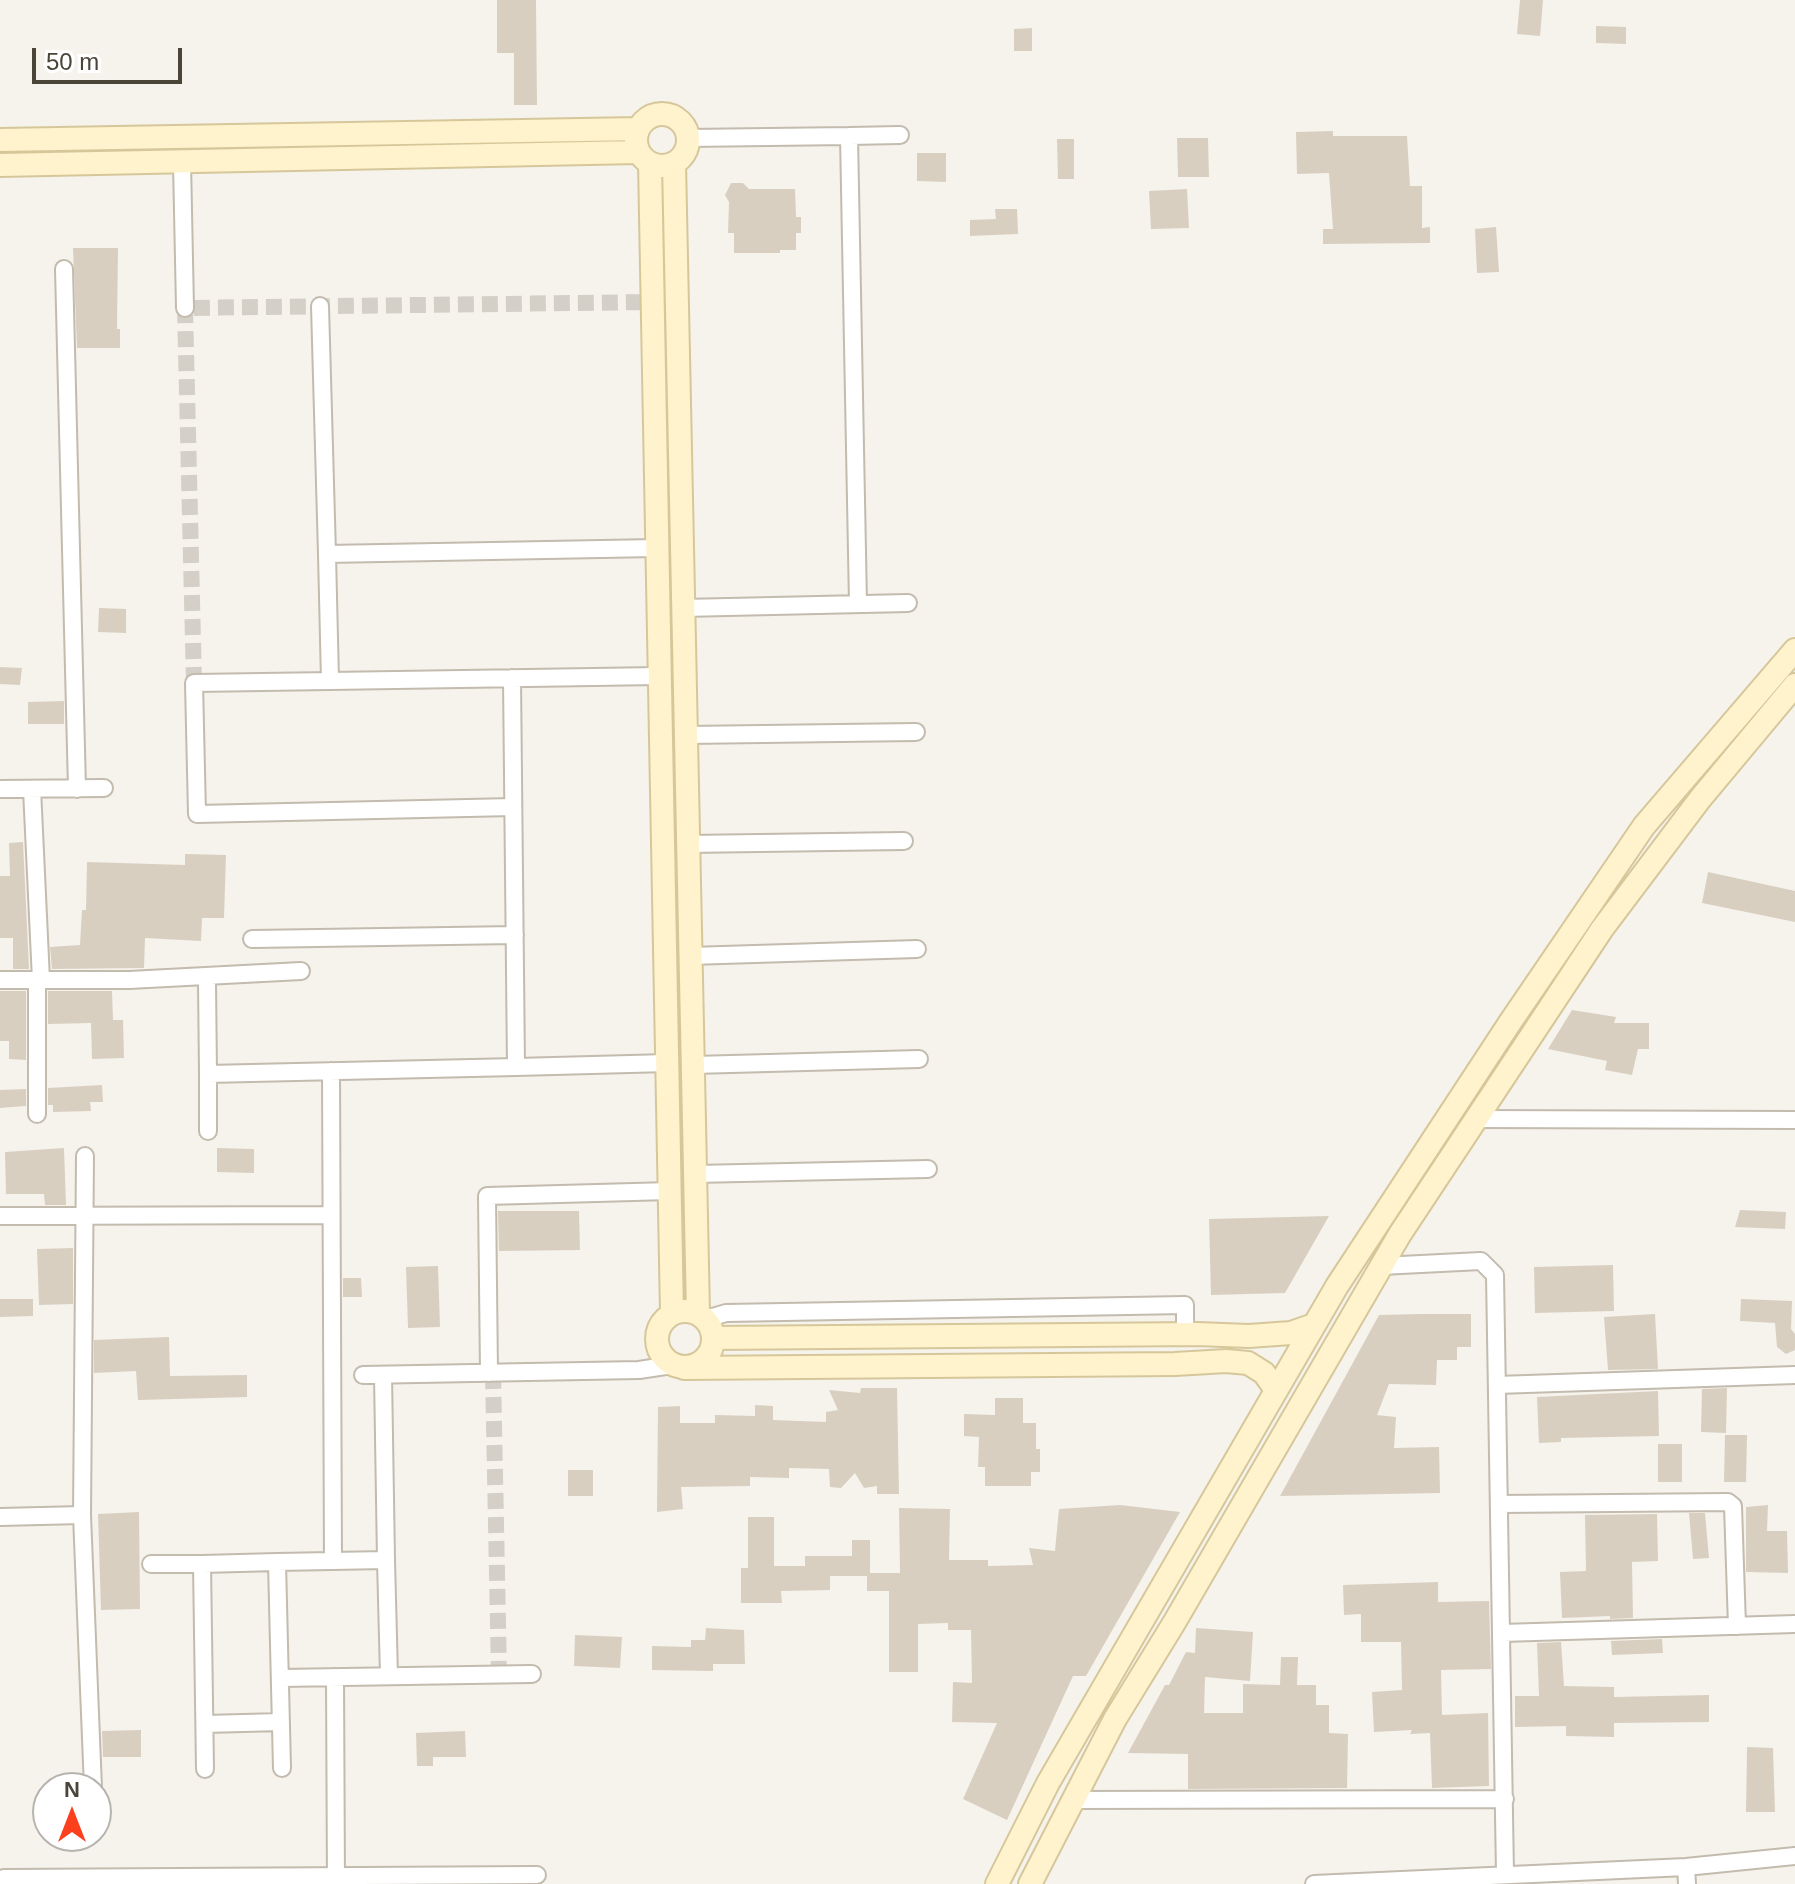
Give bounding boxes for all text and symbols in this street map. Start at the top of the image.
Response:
scale bar [36,32,186,82]
text: 50 m [46,48,99,75]
north arrow [32,1772,112,1852]
text: N [64,1777,80,1802]

